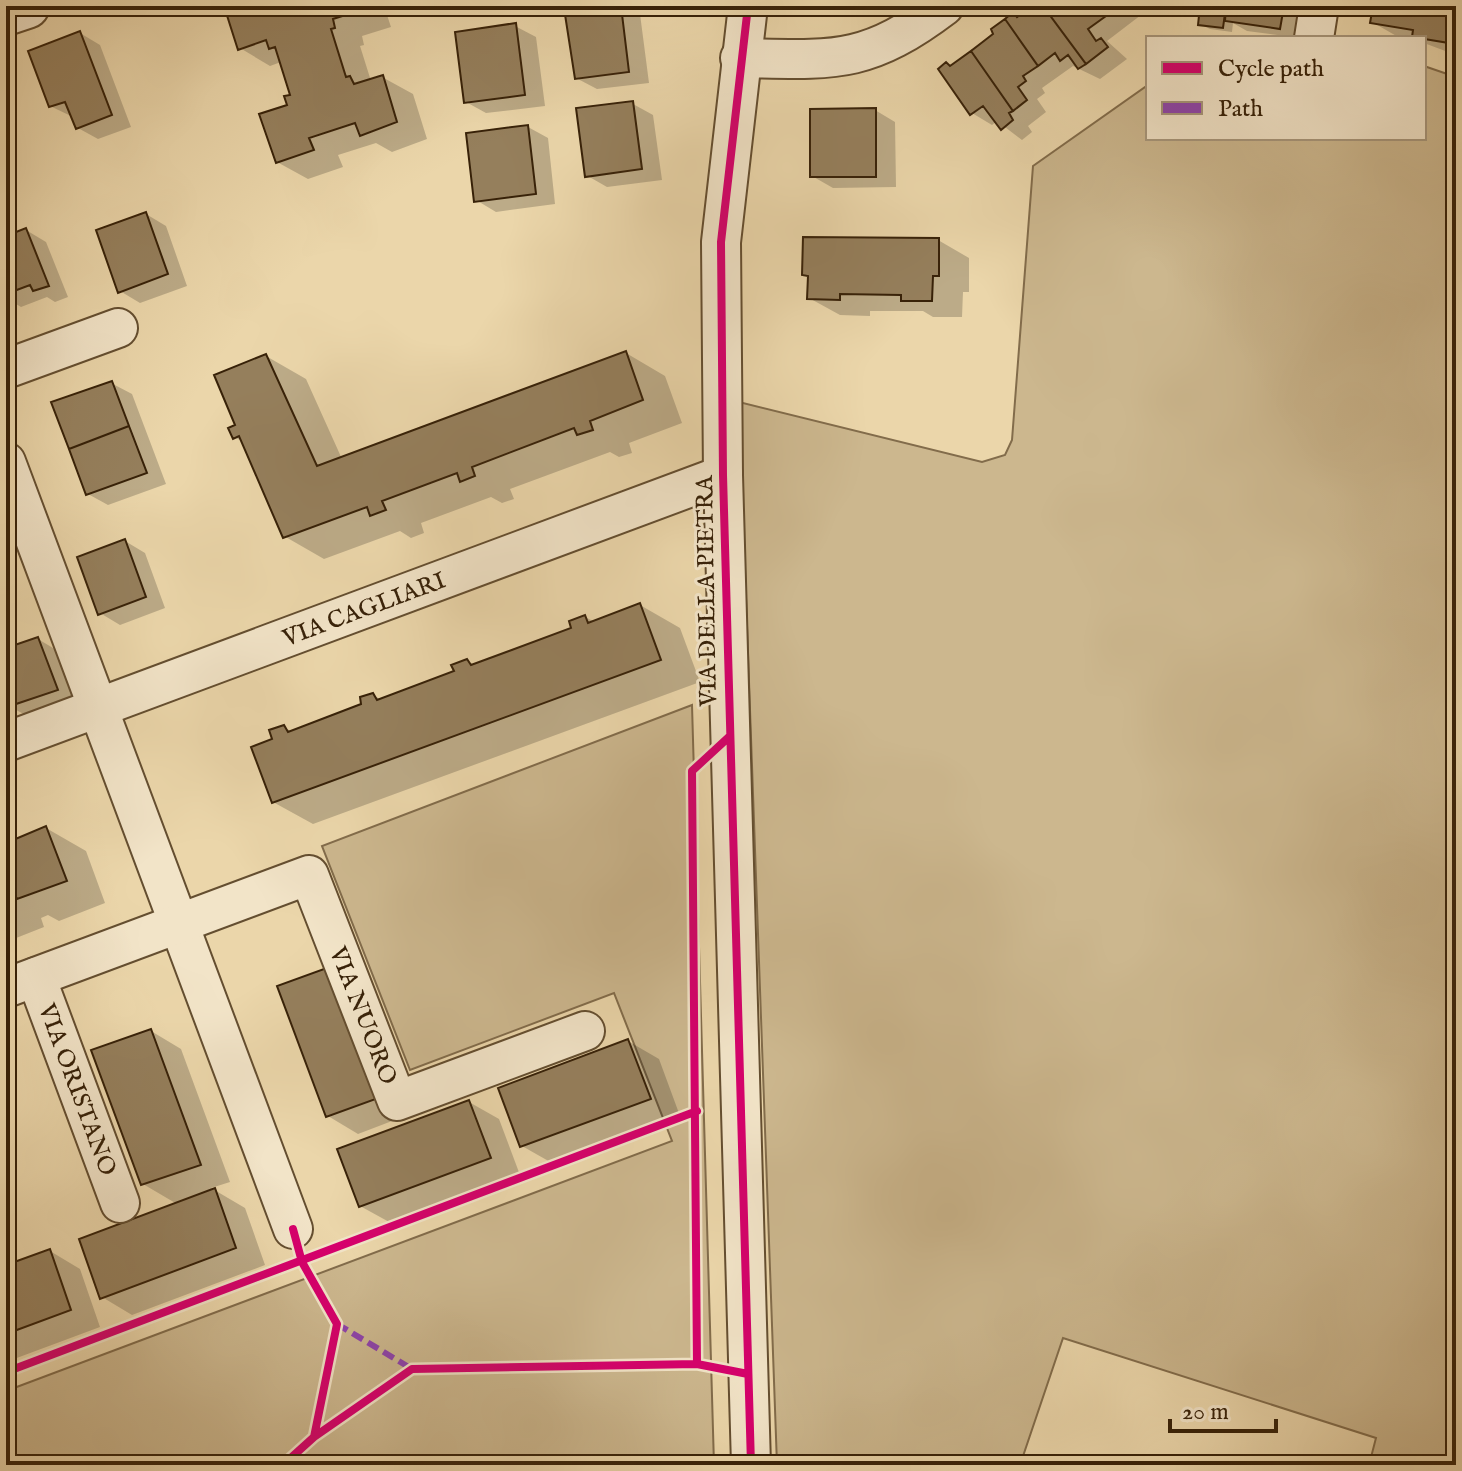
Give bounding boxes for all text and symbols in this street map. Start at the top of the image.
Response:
legend [1146,36,1426,140]
text: Cycle path [1218,54,1324,85]
text: Path [1218,94,1263,125]
street label: VIA DELLA PIETRA [690,474,725,708]
street label: VIA CAGLIARI [278,566,450,655]
street label: VIA NUORO [321,941,403,1089]
street label: VIA ORISTANO [30,999,123,1180]
scale bar [1170,1383,1276,1433]
text: 20 m [1182,1397,1229,1428]

